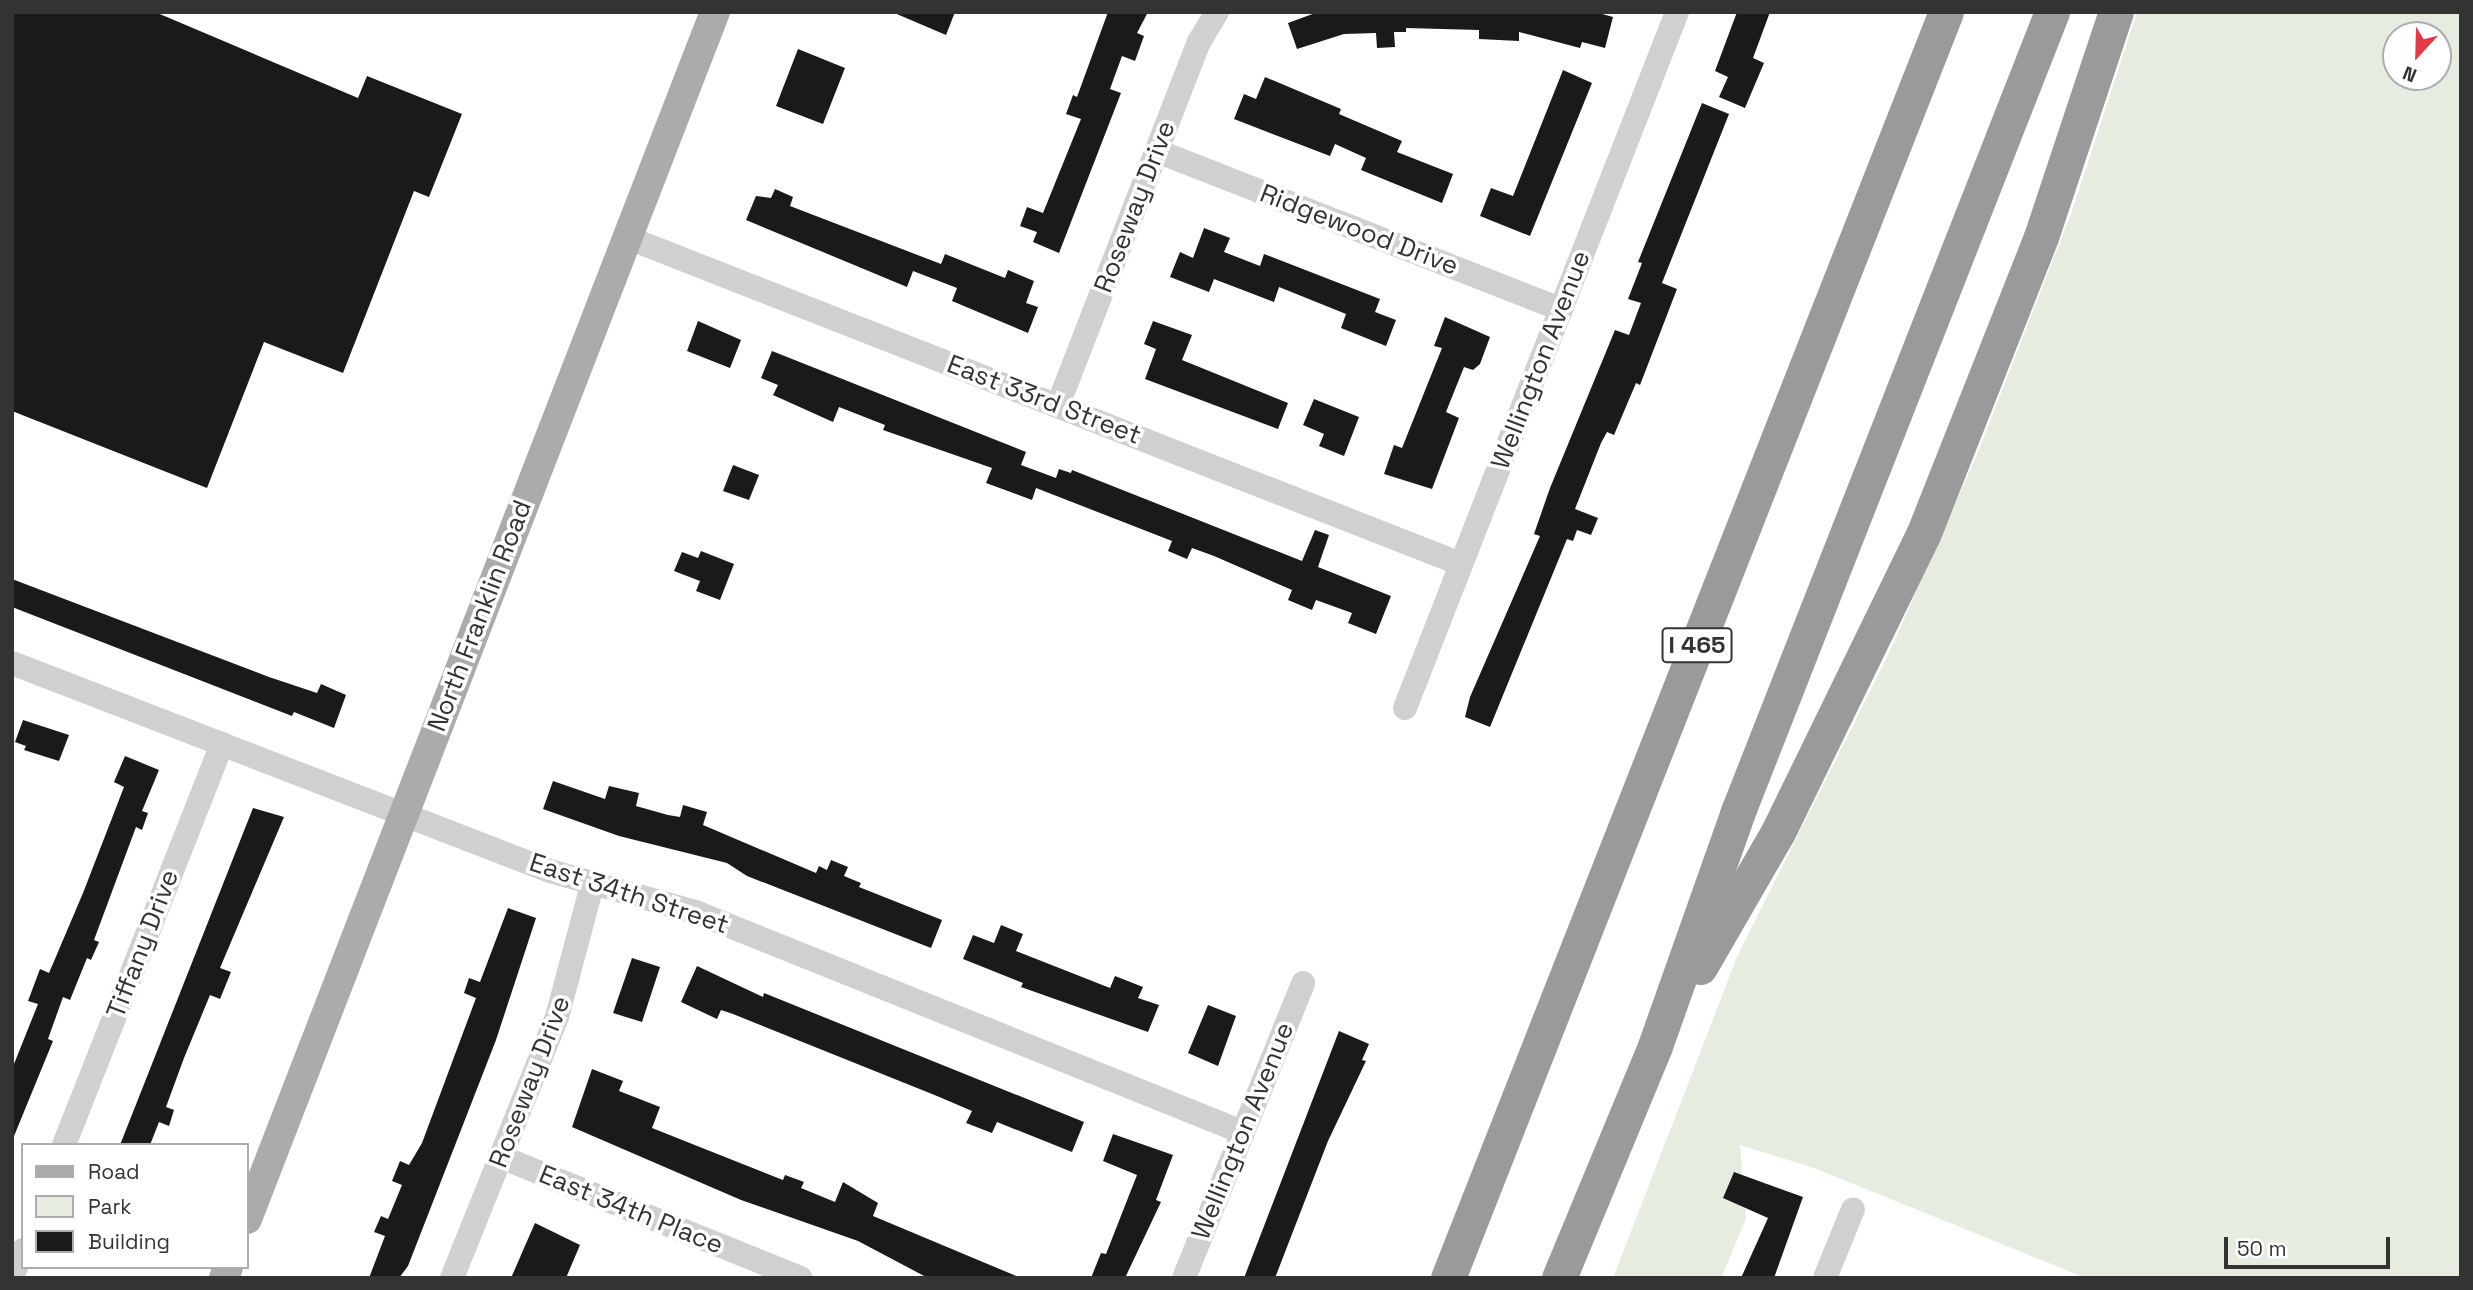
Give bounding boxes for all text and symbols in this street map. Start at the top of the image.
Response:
north arrow [2382,21,2452,91]
text: N [2399,60,2420,88]
street label: Roseway Drive [1088,117,1182,297]
street label: Ridgewood Drive [1255,178,1463,282]
street label: Wellington Avenue [1485,246,1597,474]
street label: East 33rd Street [943,349,1145,451]
street label: North Franklin Road [422,496,538,736]
road number: I 465 [1660,624,1734,666]
street label: East 34th Street [525,847,733,941]
street label: Tiffany Drive [100,865,186,1023]
street label: Roseway Drive [483,992,577,1172]
street label: Wellington Avenue [1185,1018,1301,1244]
legend [21,1143,248,1269]
text: Road [88,1158,140,1185]
street label: East 34th Place [534,1159,728,1261]
text: Park [88,1193,132,1220]
scale bar [2228,1224,2394,1268]
text: Building [88,1228,170,1255]
text: 50 m [2237,1235,2287,1262]

